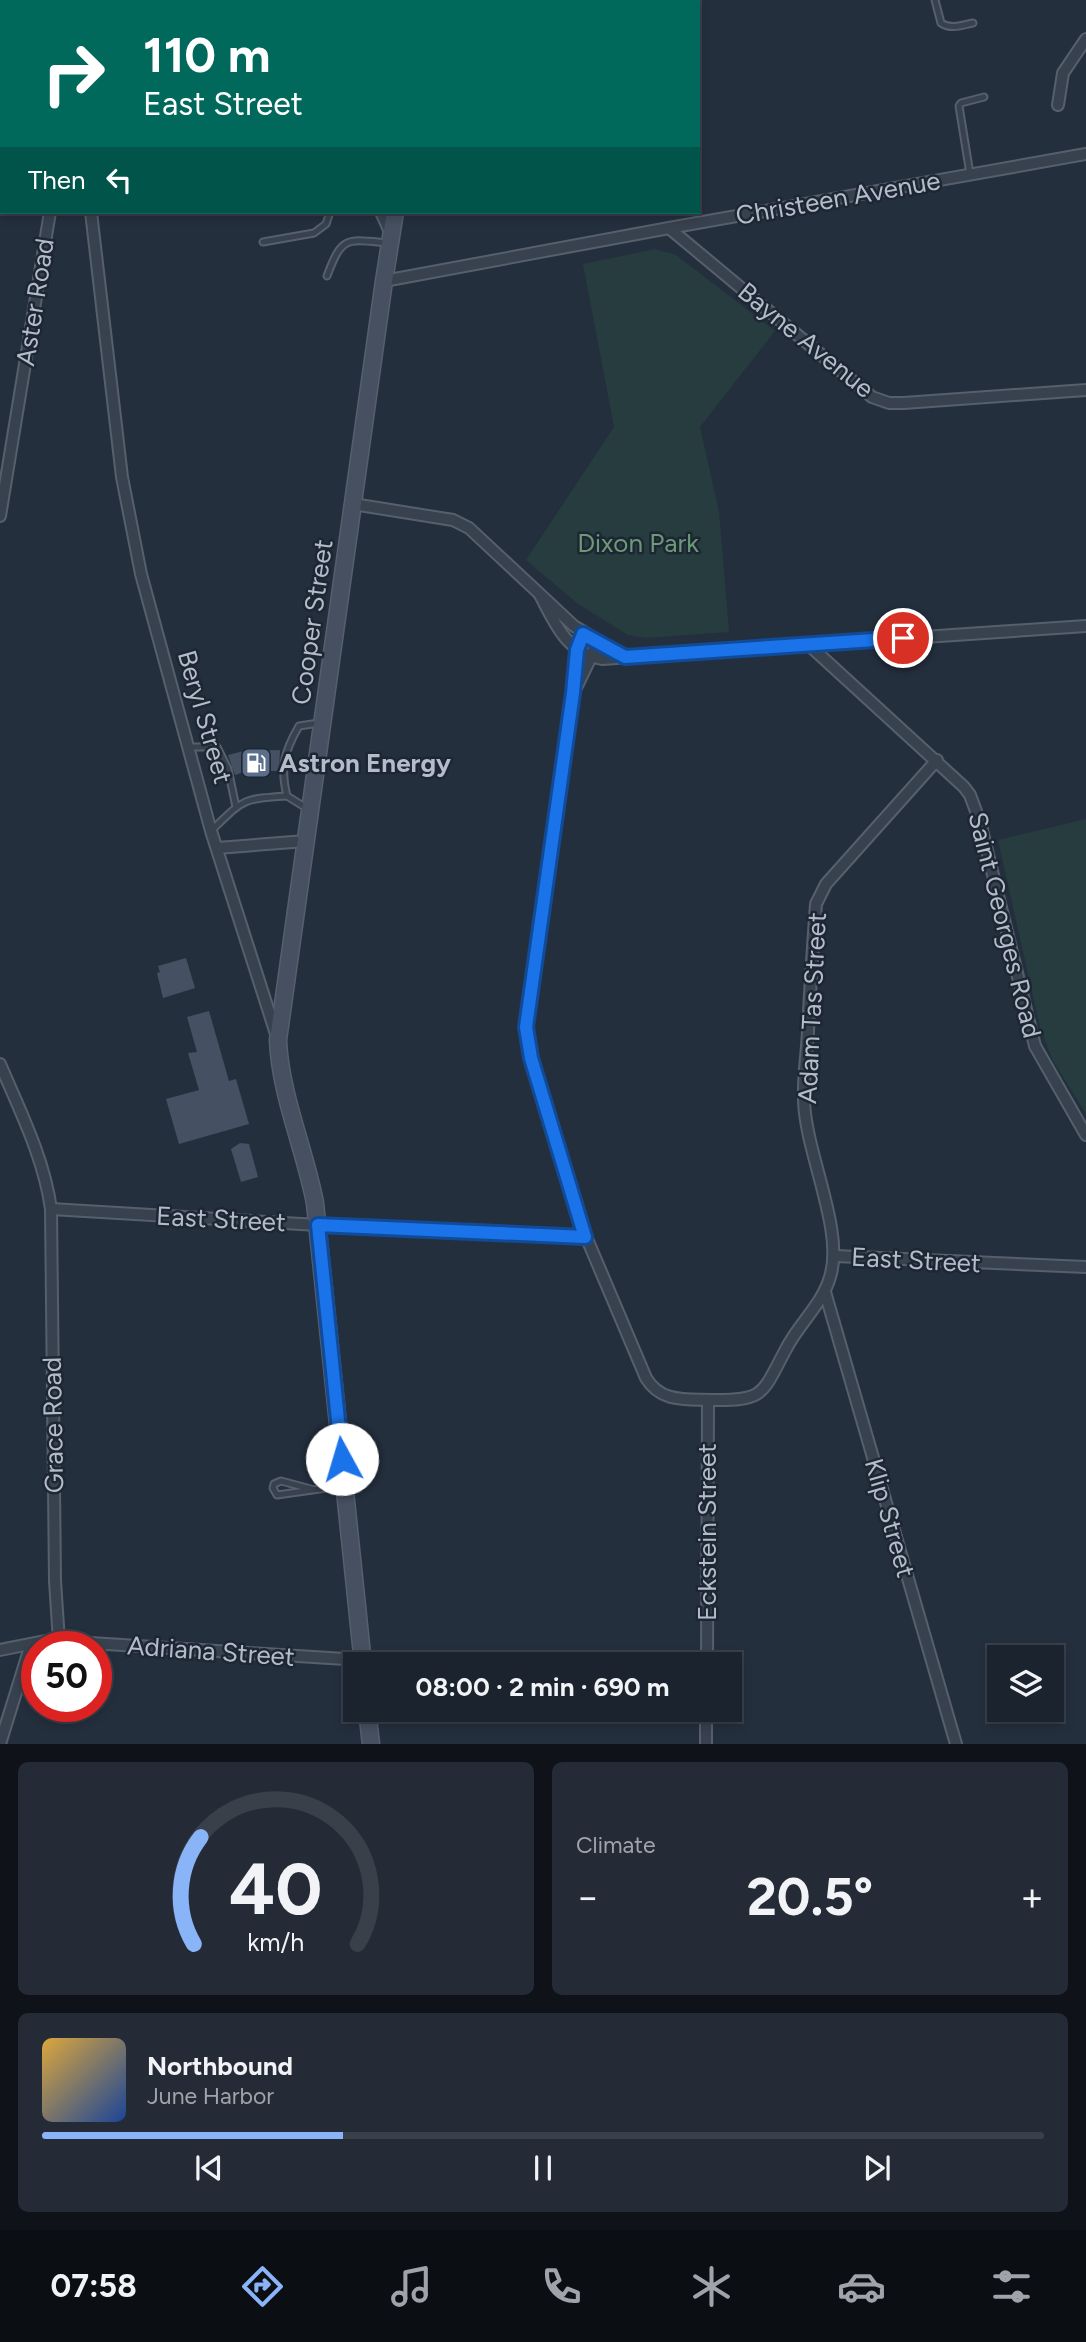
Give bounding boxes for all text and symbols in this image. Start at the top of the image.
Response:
text: 110 m [143,25,271,84]
icon: right [28,28,119,119]
text: East Street [143,85,303,123]
icon: left [100,161,138,199]
text: Then [28,164,86,196]
street label: Christeen Avenue [733,164,943,232]
street label: Aster Road [9,236,61,368]
street label: Bayne Avenue [732,275,880,405]
park label: Dixon Park [577,527,699,559]
street label: Cooper Street [285,537,339,707]
pin [873,608,933,668]
icon: arrive [884,619,922,657]
street label: Beryl Street [171,647,239,788]
fuel station icon: Astron Energy [239,746,273,780]
place label: Astron Energy [279,747,451,779]
street label: Saint Georges Road [961,809,1049,1041]
street label: Adam Tas Street [791,911,833,1105]
street label: East Street [155,1200,287,1238]
street label: East Street [850,1241,982,1279]
street label: Grace Road [36,1357,70,1493]
position arrow [305,1422,379,1496]
street label: Eckstein Street [691,1443,723,1621]
street label: Klip Street [858,1455,922,1581]
street label: Adriana Street [126,1629,296,1673]
speed limit sign: 50 [21,1631,112,1722]
map controls [987,1645,1064,1722]
button: layers [987,1645,1064,1722]
text: 08:00 · 2 min · 690 m [416,1671,669,1703]
text: Climate [576,1831,655,1859]
text: 40 [229,1846,323,1933]
text: 20.5° [747,1866,873,1928]
text: − [576,1874,600,1920]
text: + [1020,1874,1044,1920]
text: km/h [247,1927,305,1957]
text: Northbound [147,2050,293,2082]
text: June Harbor [147,2082,274,2110]
icon: previous [190,2149,228,2187]
icon: pause [524,2149,562,2187]
icon: next [858,2149,896,2187]
icon: directions [238,2262,287,2311]
icon: music [387,2262,436,2311]
icon: phone [537,2262,586,2311]
icon: climate [687,2262,736,2311]
icon: car [837,2262,886,2311]
icon: filters [987,2262,1036,2311]
text: 07:58 [50,2267,137,2305]

